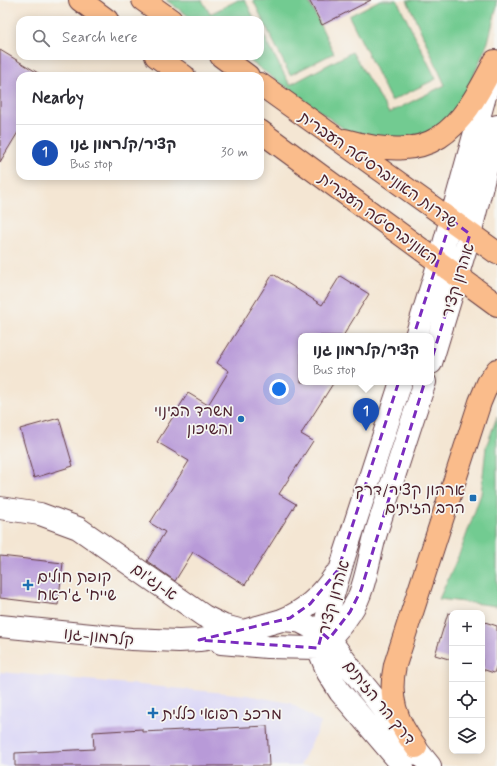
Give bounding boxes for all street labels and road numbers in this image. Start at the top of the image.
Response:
street label: שדרות האוניברסיטה העברית [296,107,462,231]
street label: האוניברסיטה העברית [315,168,443,268]
street label: אהרון קציר [437,241,480,320]
street label: אהרון קציר [314,558,355,637]
street label: א-נג'ום [127,559,181,606]
street label: קלרמון-גנו [63,623,135,652]
street label: דרך הר הזיתים [338,656,419,750]

